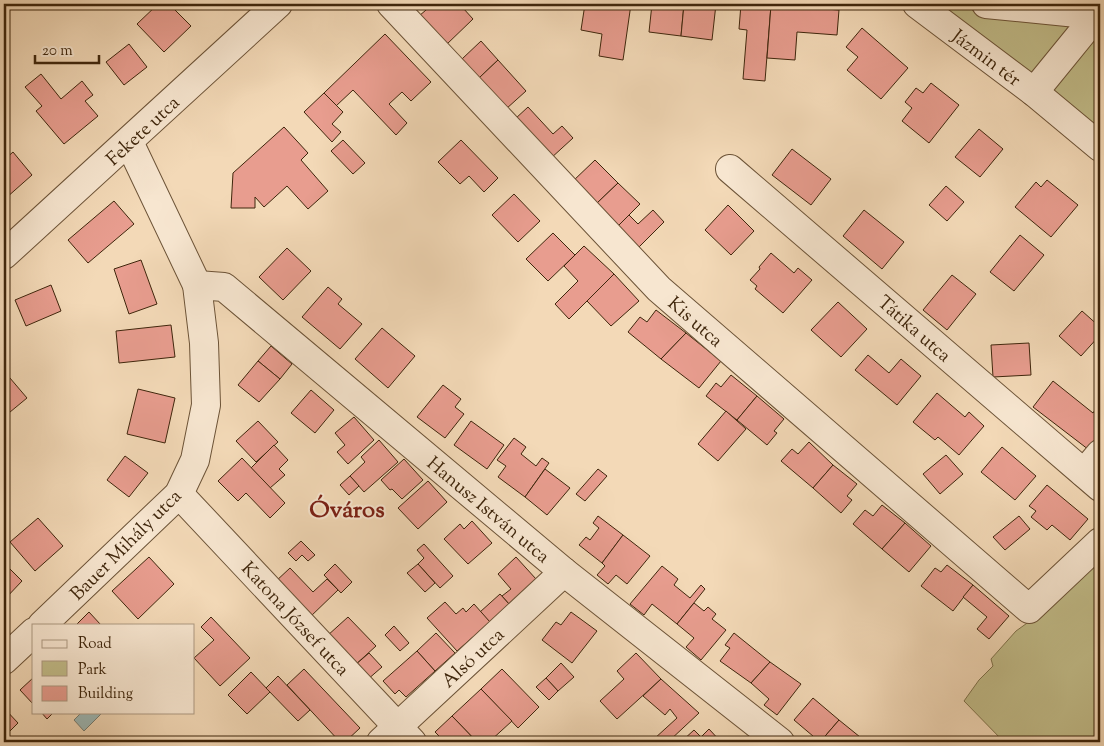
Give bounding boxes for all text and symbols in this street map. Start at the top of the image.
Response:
street label: Jázmin tér [944,23,1026,94]
scale bar [35,32,99,64]
text: 20 m [42,41,73,62]
street label: Fekete utca [101,90,187,173]
street label: Tátika utca [870,290,956,370]
street label: Kis utca [661,291,728,355]
street label: Hanusz István utca [420,451,555,571]
street label: Bauer Mihály utca [65,484,189,608]
district label: Óváros [309,494,385,528]
street label: Katona József utca [234,556,355,683]
street label: Alsó utca [436,622,511,695]
legend [32,624,195,714]
text: Road [78,634,112,655]
text: Park [78,660,107,681]
text: Building [78,684,133,705]

